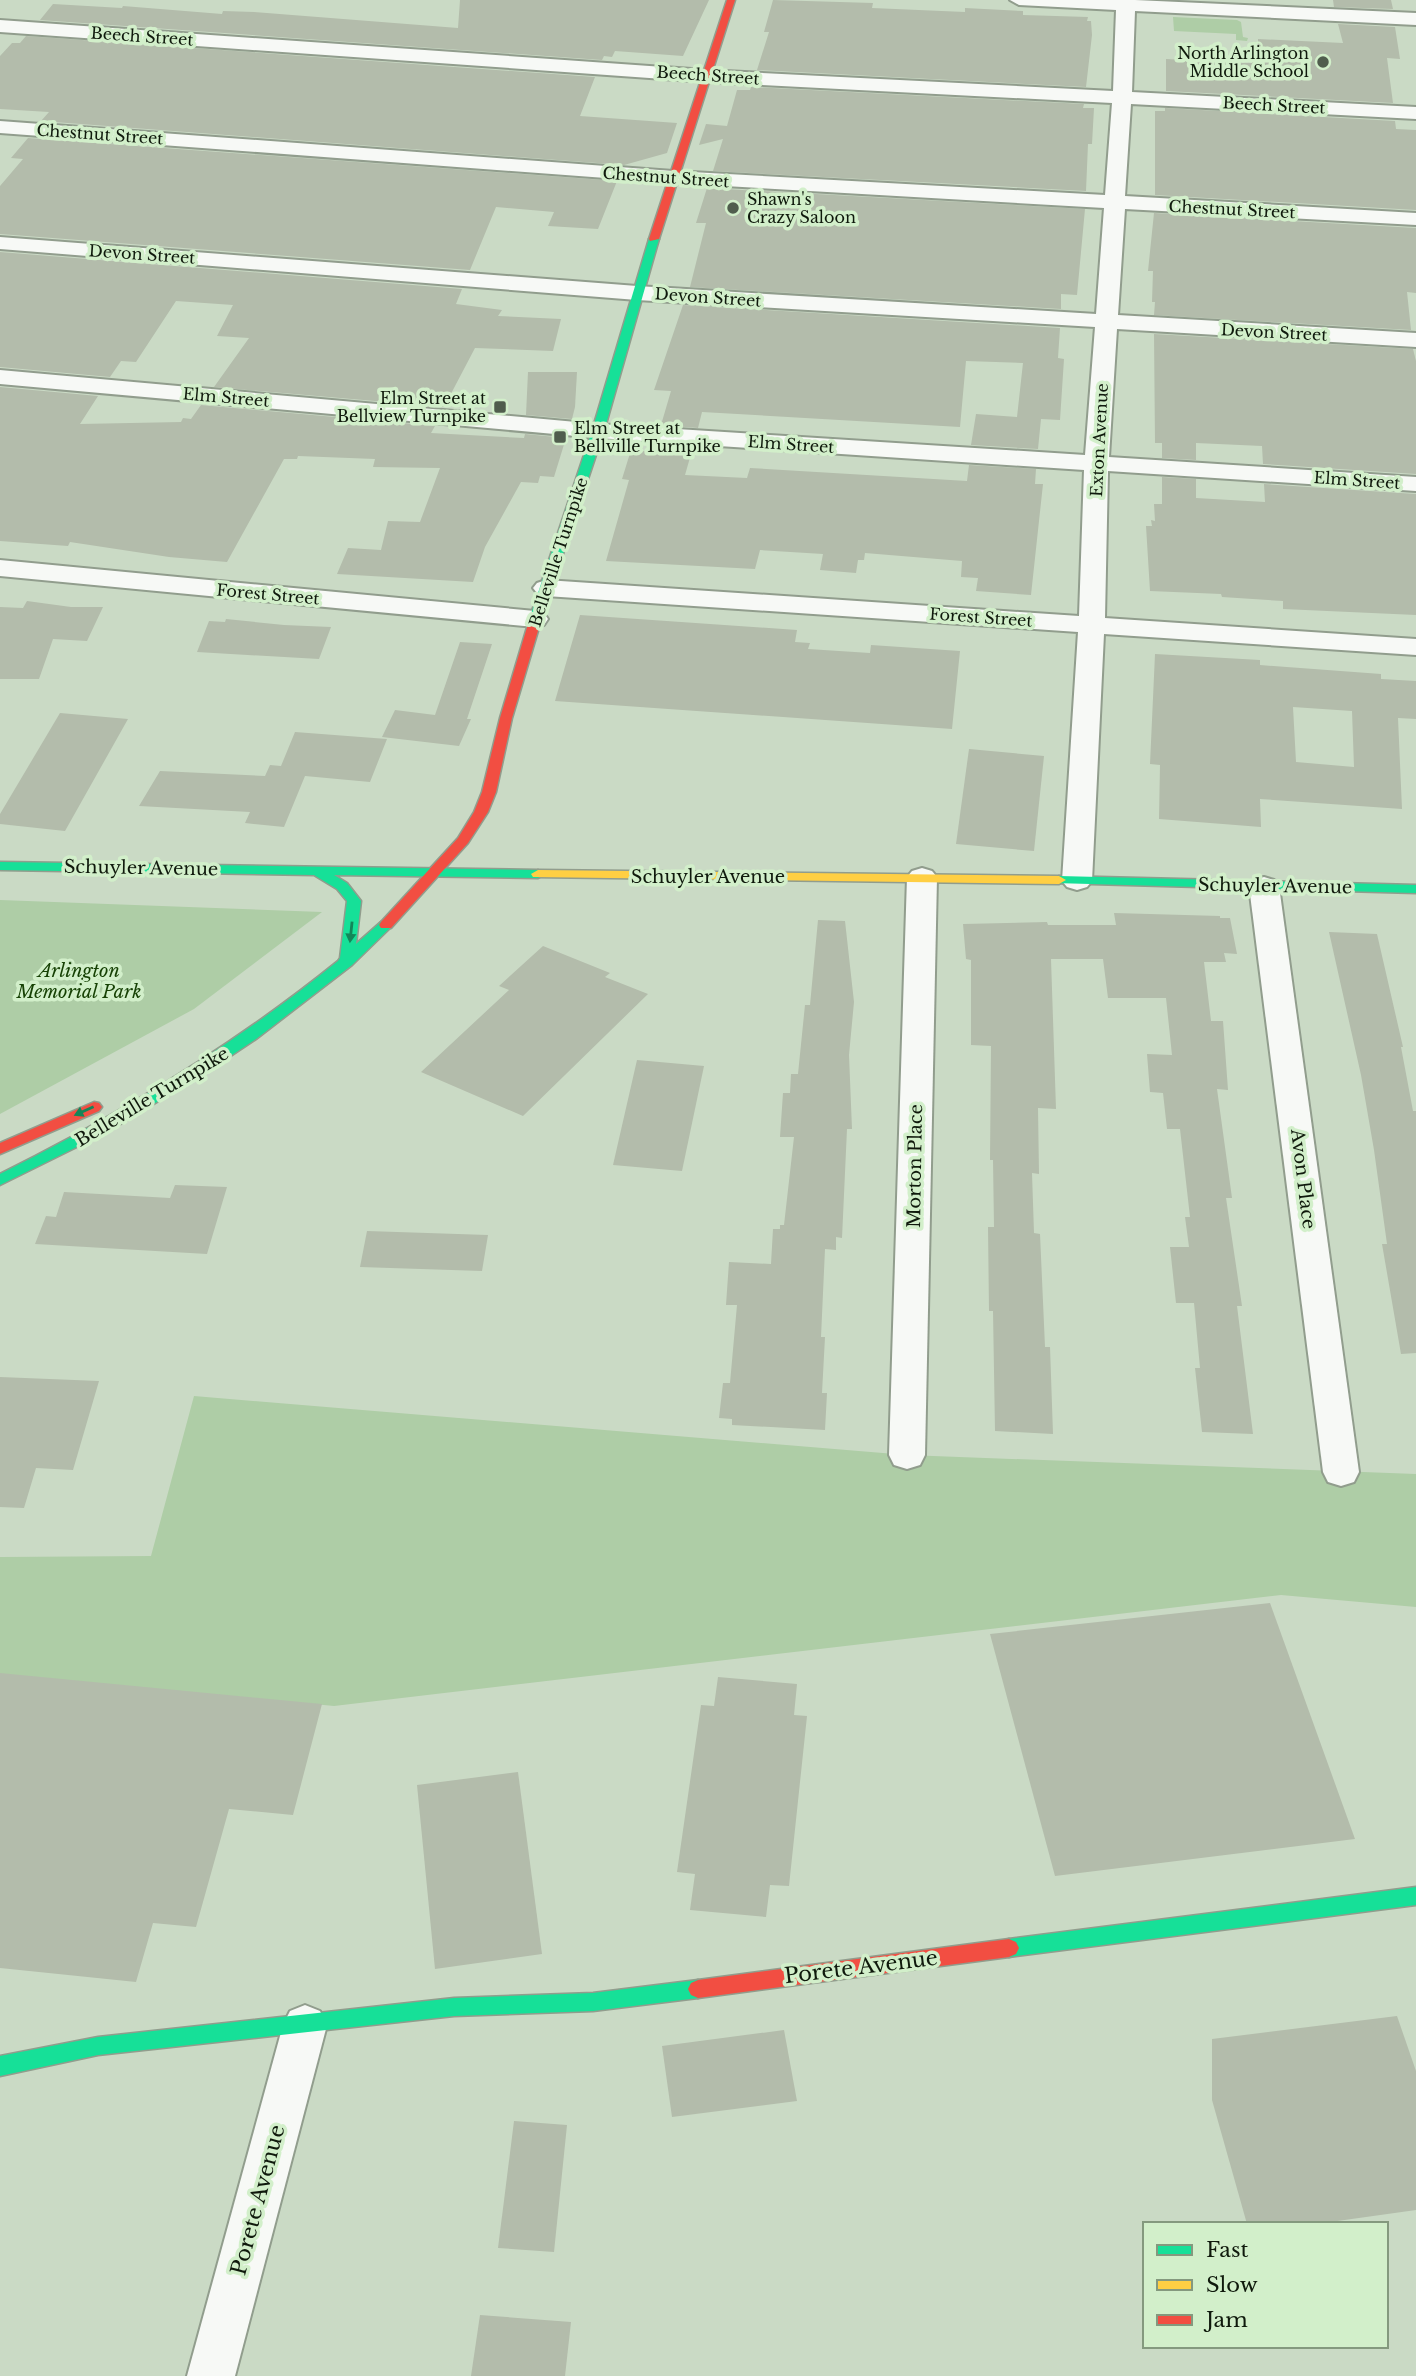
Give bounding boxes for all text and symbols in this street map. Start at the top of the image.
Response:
street label: Beech Street [90,22,194,50]
place label: North Arlington Middle School [1177,43,1309,81]
marker: North Arlington Middle School [1315,54,1331,70]
street label: Beech Street [656,61,760,89]
street label: Beech Street [1222,92,1326,118]
street label: Chestnut Street [36,120,164,148]
street label: Chestnut Street [602,163,730,191]
place label: Shawn's Crazy Saloon [747,189,856,227]
street label: Chestnut Street [1168,196,1296,222]
marker: Shawn's Crazy Saloon [725,200,741,216]
street label: Devon Street [88,240,196,268]
street label: Devon Street [654,283,762,311]
street label: Devon Street [1220,319,1328,345]
street label: Elm Street [182,383,270,411]
street label: Exton Avenue [1086,383,1112,497]
place label: Elm Street at Bellview Turnpike [337,388,486,426]
marker: Elm Street at Bellview Turnpike [492,399,508,415]
place label: Elm Street at Bellville Turnpike [574,418,721,456]
marker: Elm Street at Bellville Turnpike [552,429,568,445]
street label: Elm Street [747,431,835,457]
street label: Elm Street [1313,467,1401,493]
street label: Belleville Turnpike [524,475,592,629]
street label: Forest Street [216,580,320,608]
street label: Forest Street [929,603,1033,631]
street label: Schuyler Avenue [64,856,218,880]
street label: Schuyler Avenue [631,866,785,888]
street label: Schuyler Avenue [1198,874,1352,898]
one-way arrow [345,921,356,943]
park label: Arlington Memorial Park [16,960,141,1003]
street label: Belleville Turnpike [71,1042,233,1152]
street label: Morton Place [903,1104,927,1228]
one-way arrow [74,1106,95,1117]
street label: Avon Place [1286,1127,1320,1230]
street label: Porete Avenue [783,1945,939,1989]
street label: Porete Avenue [225,2122,291,2278]
legend [1143,2222,1388,2348]
text: Fast [1206,2237,1248,2263]
text: Slow [1206,2272,1258,2298]
text: Jam [1203,2307,1248,2333]

